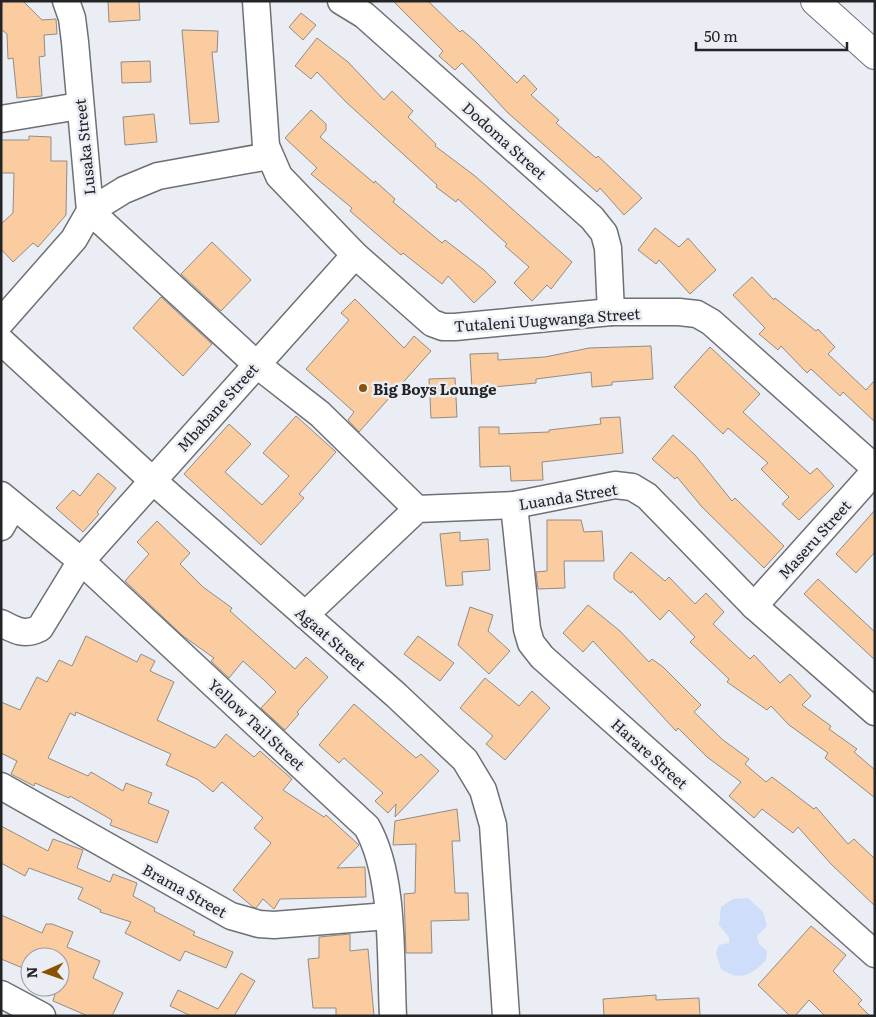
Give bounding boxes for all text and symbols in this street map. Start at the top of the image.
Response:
scale bar [696,20,847,52]
text: 50 m [704,24,738,47]
street label: Dodoma Street [458,96,552,184]
street label: Lusaka Street [68,98,100,196]
street label: Tutaleni Uugwanga Street [453,301,641,337]
street label: Mbabane Street [171,358,263,456]
place label: Big Boys Lounge [373,377,497,400]
marker: Big Boys Lounge [357,382,369,394]
street label: Luanda Street [517,477,619,515]
street label: Maseru Street [772,494,856,584]
street label: Agaat Street [291,601,371,675]
street label: Yellow Tail Street [203,673,311,775]
street label: Harare Street [607,712,693,794]
street label: Brama Street [139,857,231,923]
north arrow [20,947,70,997]
text: N [21,966,41,979]

